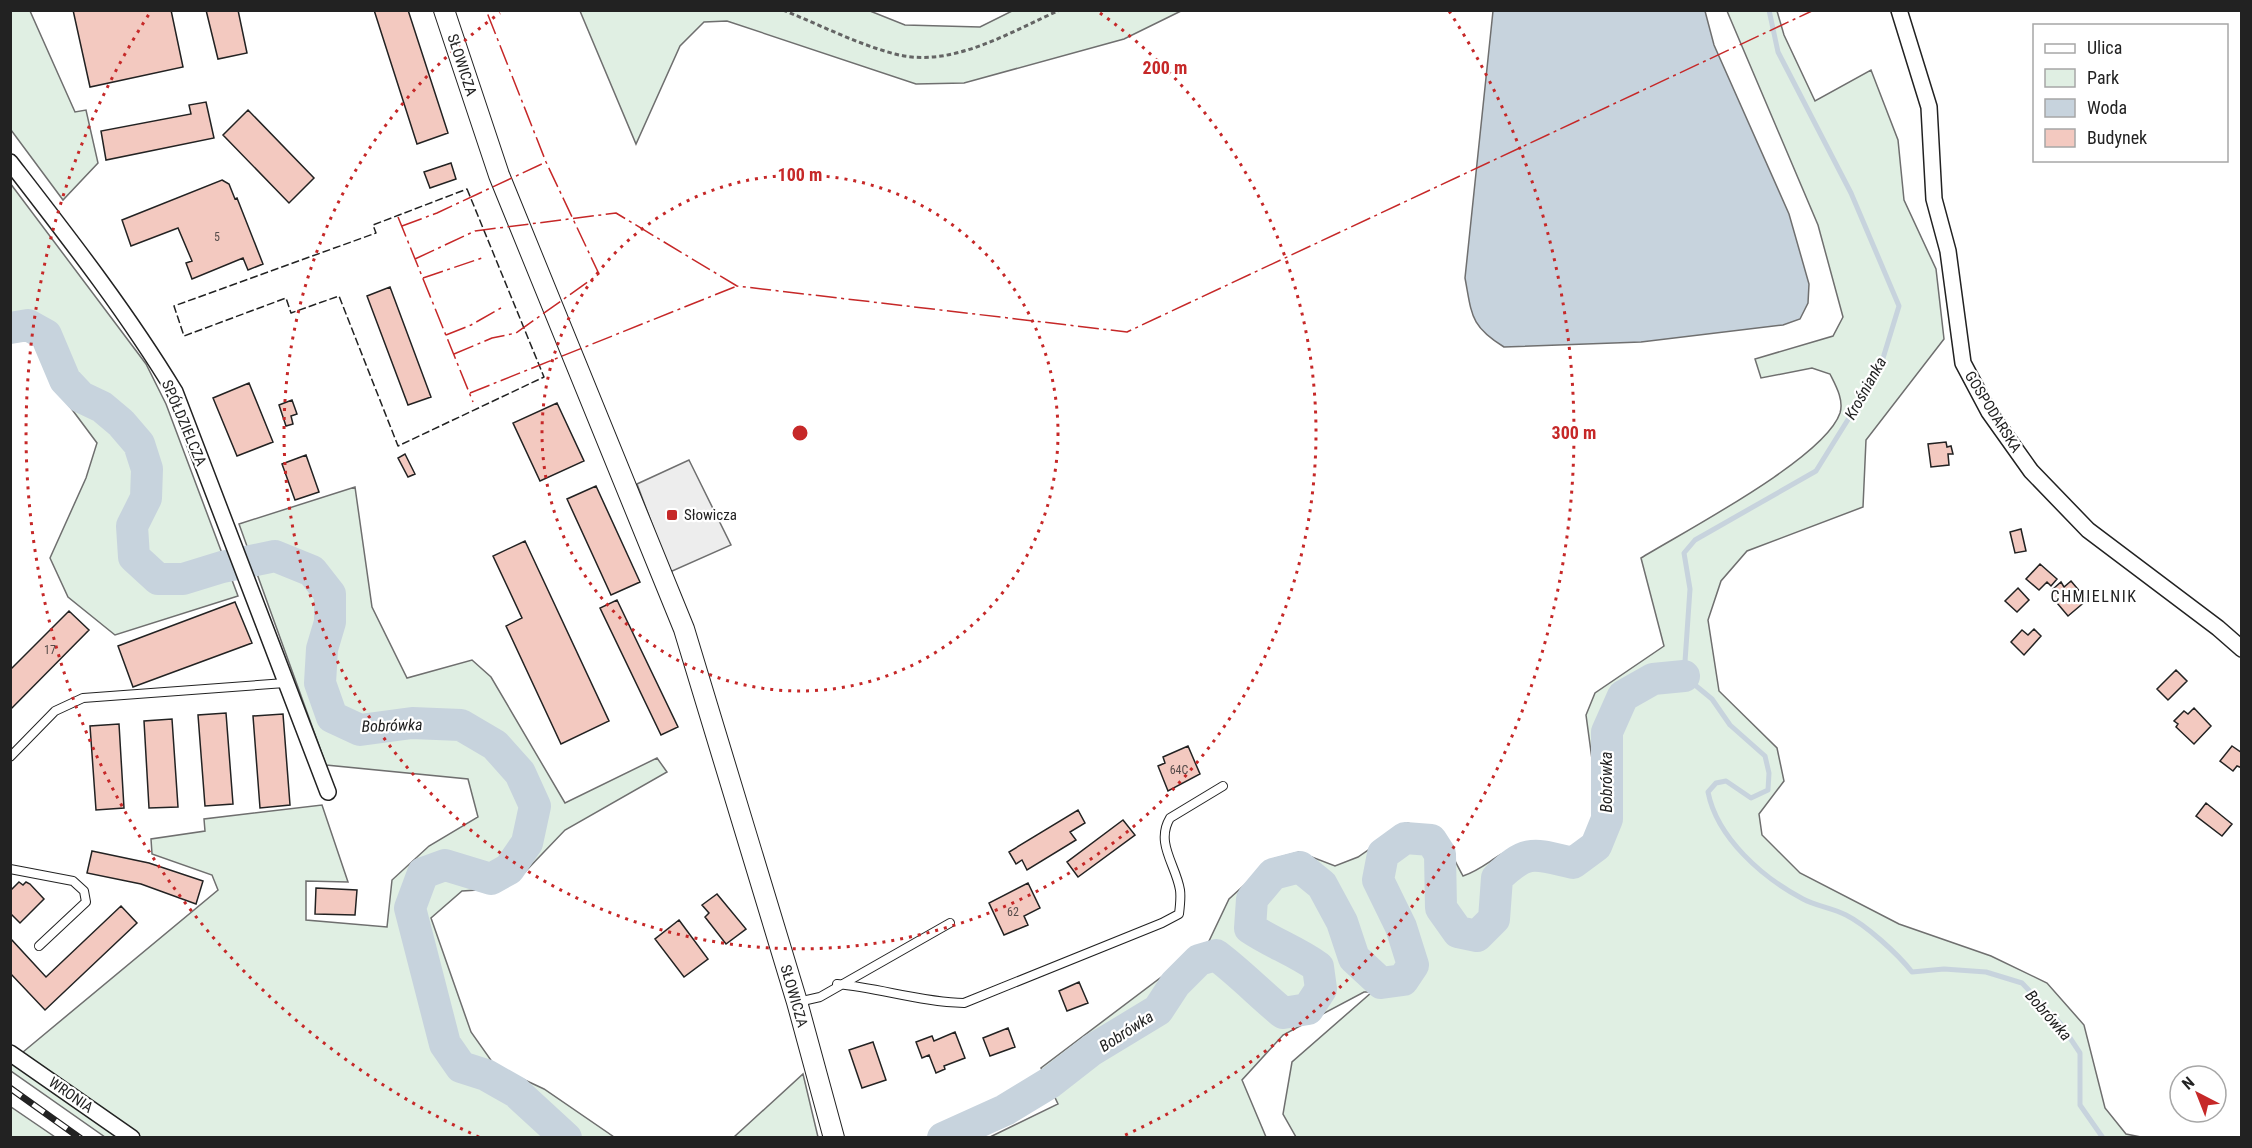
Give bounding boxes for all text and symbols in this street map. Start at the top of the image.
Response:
legend [2033,24,2228,162]
street label: SŁOWICZA [444,32,481,99]
text: Ulica [2087,37,2122,58]
text: 200 m [1143,57,1187,78]
text: Park [2087,67,2119,88]
text: Woda [2087,97,2127,118]
text: Budynek [2087,127,2147,148]
text: 100 m [778,164,822,185]
house number: 5 [214,230,220,244]
water label: Krośnianka [1841,354,1890,423]
street label: GOSPODARSKA [1961,368,2025,456]
street label: SPÓŁDZIELCZA [158,377,210,469]
text: 300 m [1552,422,1596,443]
centre of rings [790,423,810,443]
place label: Słowicza [684,506,737,524]
marker: Słowicza [665,508,679,522]
district label: CHMIELNIK [2051,587,2137,606]
house number: 17 [44,643,56,657]
water label: Bobrówka [361,715,423,736]
water label: Bobrówka [1597,752,1616,812]
house number: 64C [1170,763,1189,777]
house number: 62 [1007,905,1019,919]
street label: SŁOWICZA [777,963,812,1030]
water label: Bobrówka [2022,986,2076,1045]
water label: Bobrówka [1096,1007,1157,1056]
north arrow [2168,1064,2228,1124]
street label: WRONIA [45,1073,97,1117]
text: N [2178,1073,2198,1094]

